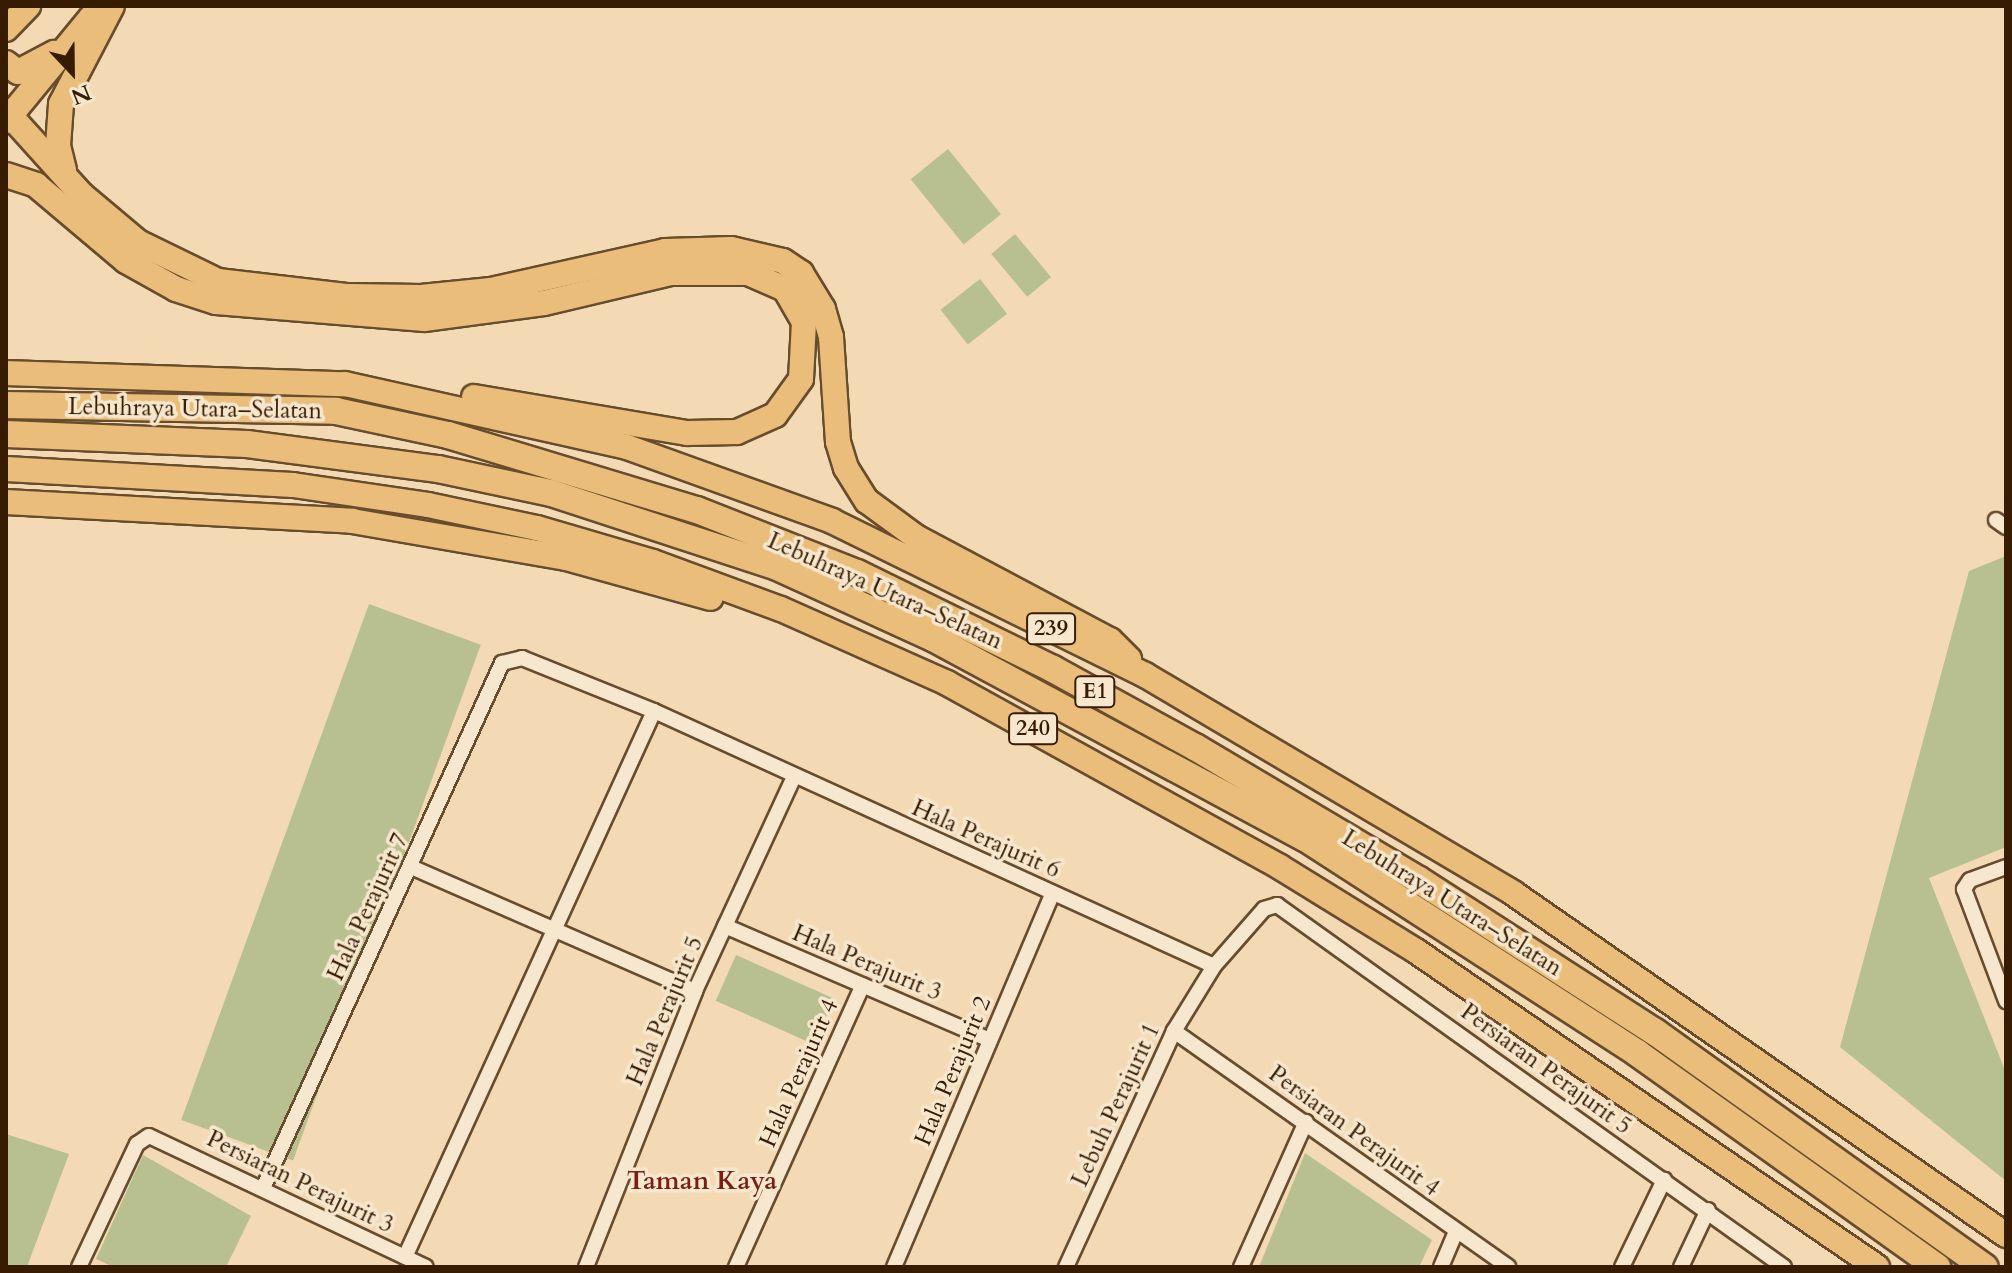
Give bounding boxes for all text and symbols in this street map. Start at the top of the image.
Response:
north arrow [32,32,112,112]
text: N [67,77,95,112]
street label: Lebuhraya Utara–Selatan [68,392,322,426]
street label: Lebuhraya Utara–Selatan [763,526,1007,656]
road number: 239 [1025,611,1077,647]
road number: E1 [1073,674,1117,710]
road number: 240 [1007,711,1059,747]
street label: Hala Perajurit 6 [907,793,1065,885]
street label: Lebuhraya Utara–Selatan [1337,823,1567,983]
street label: Hala Perajurit 7 [321,829,415,985]
street label: Hala Perajurit 3 [788,919,946,1007]
street label: Hala Perajurit 5 [621,932,709,1090]
street label: Hala Perajurit 2 [909,992,997,1150]
street label: Hala Perajurit 4 [753,994,845,1152]
street label: Persiaran Perajurit 5 [1455,997,1637,1141]
street label: Lebuh Perajurit 1 [1066,1019,1166,1191]
street label: Persiaran Perajurit 4 [1263,1059,1445,1203]
street label: Persiaran Perajurit 3 [202,1124,398,1240]
district label: Taman Kaya [627,1165,777,1197]

